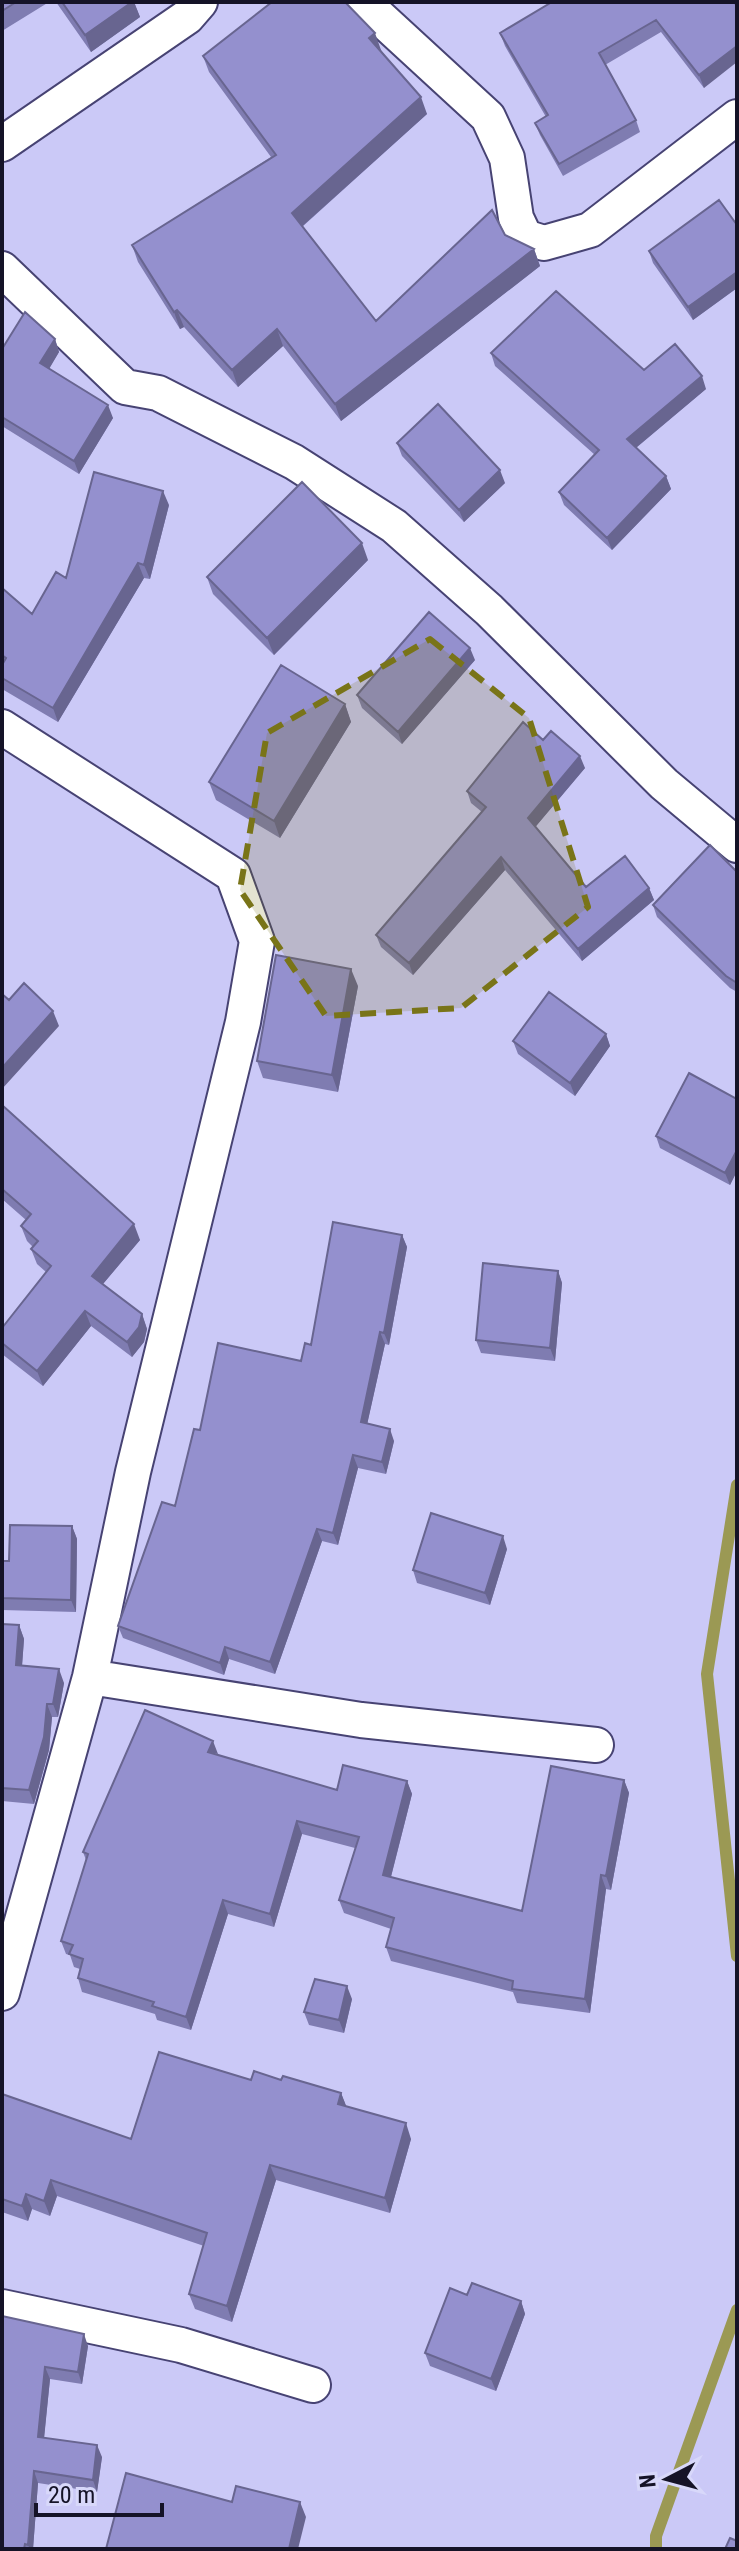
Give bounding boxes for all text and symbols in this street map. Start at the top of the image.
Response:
north arrow [627,2439,707,2519]
scale bar [36,2467,162,2517]
text: N [634,2473,661,2489]
text: 20 m [48,2481,95,2509]

